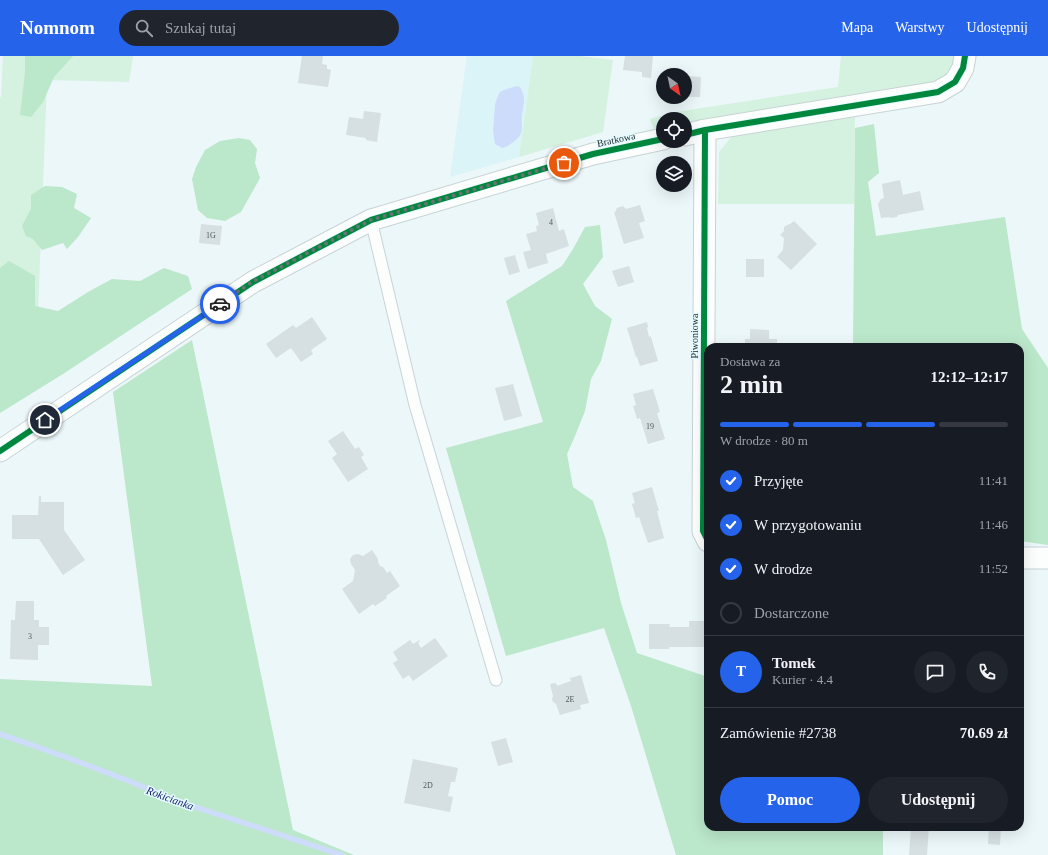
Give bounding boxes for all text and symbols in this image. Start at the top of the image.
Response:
search box [119,10,399,46]
text: Nomnom [20,17,95,38]
icon: search [133,17,155,39]
text: Szukaj tutaj [165,20,236,36]
text: Mapa [841,20,873,35]
text: Warstwy [895,20,945,35]
text: Udostępnij [967,20,1028,35]
north arrow [656,68,692,104]
map controls [656,68,692,192]
button: locate [656,112,692,148]
street label: Bratkowa [596,130,637,149]
pin [547,146,581,180]
icon: bag [553,152,575,174]
button: layers [656,156,692,192]
house number: 4 [549,218,553,227]
house number: 1G [206,231,216,240]
courier [200,284,240,324]
icon: car [209,293,231,315]
street label: Piwoniowa [689,313,700,359]
text: Dostawa za [720,354,780,369]
text: 12:12–12:17 [931,369,1008,385]
text: 2 min [720,370,783,399]
pin [28,403,62,437]
icon: home [34,409,56,431]
house number: 19 [646,422,654,431]
text: W drodze · 80 m [720,433,808,448]
icon: check [720,470,742,492]
text: Przyjęte [754,473,803,489]
text: 11:41 [979,473,1008,488]
icon: check [720,514,742,536]
text: W przygotowaniu [754,517,862,533]
text: 11:46 [979,517,1008,532]
icon: check [720,558,742,580]
text: W drodze [754,561,812,577]
text: 11:52 [979,561,1008,576]
text: Dostarczone [754,605,829,621]
house number: 3 [28,632,32,641]
button: chat [914,651,956,693]
button: phone [966,651,1008,693]
text: Tomek [772,655,816,671]
text: T [736,663,746,679]
text: Kurier · 4.4 [772,672,833,687]
house number: 2E [566,695,575,704]
text: Zamówienie #2738 [720,725,836,741]
text: 70.69 zł [960,725,1008,741]
button: Pomoc [720,777,860,823]
button: Udostępnij [868,777,1008,823]
house number: 2D [423,781,433,790]
water label: Rokicianka [144,784,196,812]

